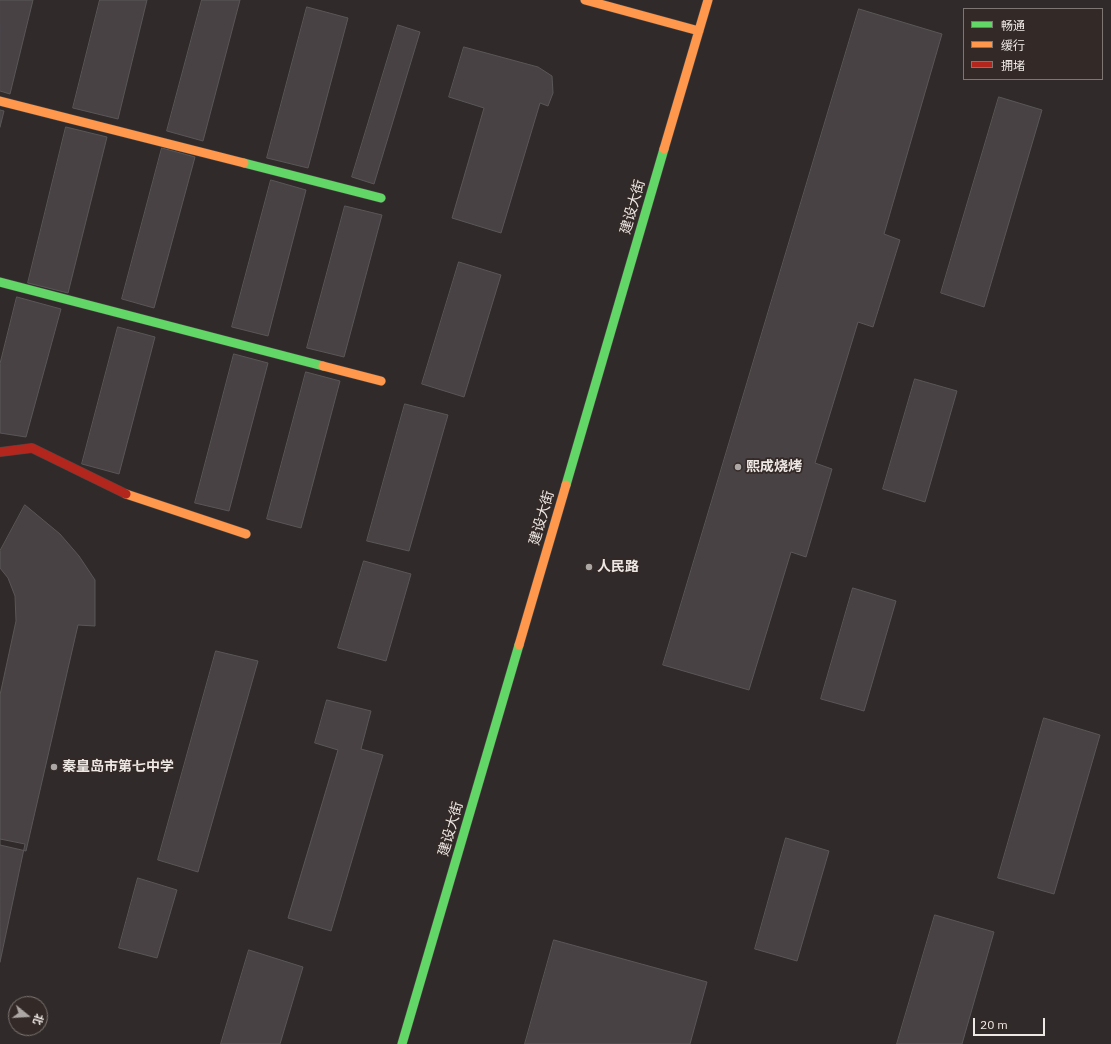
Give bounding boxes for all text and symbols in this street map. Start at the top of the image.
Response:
legend [963,8,1103,80]
text: 畅通 [1001,18,1025,33]
text: 缓行 [1001,38,1025,53]
text: 拥堵 [1001,58,1025,73]
street label: 建设大街 [617,178,649,236]
place label: 熙成烧烤 [746,459,802,475]
marker: 熙成烧烤 [733,462,743,472]
street label: 建设大街 [526,489,558,547]
place label: 人民路 [597,559,639,575]
marker: 人民路 [584,562,594,572]
place label: 秦皇岛市第七中学 [62,759,174,775]
marker: 秦皇岛市第七中学 [49,762,59,772]
street label: 建设大街 [435,800,467,858]
north arrow [8,996,48,1036]
scale bar [975,1010,1047,1036]
text: 北 [30,1012,47,1027]
text: 20 m [980,1017,1008,1032]

